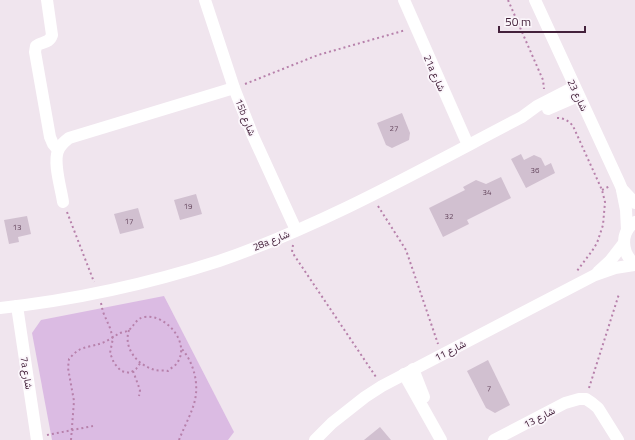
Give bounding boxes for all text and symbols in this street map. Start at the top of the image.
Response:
scale bar [499,8,585,34]
text: 50 m [505,12,531,31]
street label: 21a شارع [420,53,449,94]
street label: شارع 23 [564,77,591,114]
street label: 15b شارع [231,96,260,138]
house number: 27 [390,122,398,134]
house number: 36 [531,164,540,176]
house number: 34 [483,186,492,198]
house number: 19 [184,200,193,212]
house number: 32 [445,210,453,222]
house number: 17 [125,215,133,227]
house number: 13 [13,221,21,233]
street label: 28a شارع [251,226,292,255]
street label: شارع 11 [432,336,469,365]
street label: 7a شارع [17,356,37,391]
house number: 7 [487,382,491,394]
street label: شارع 13 [521,403,558,432]

